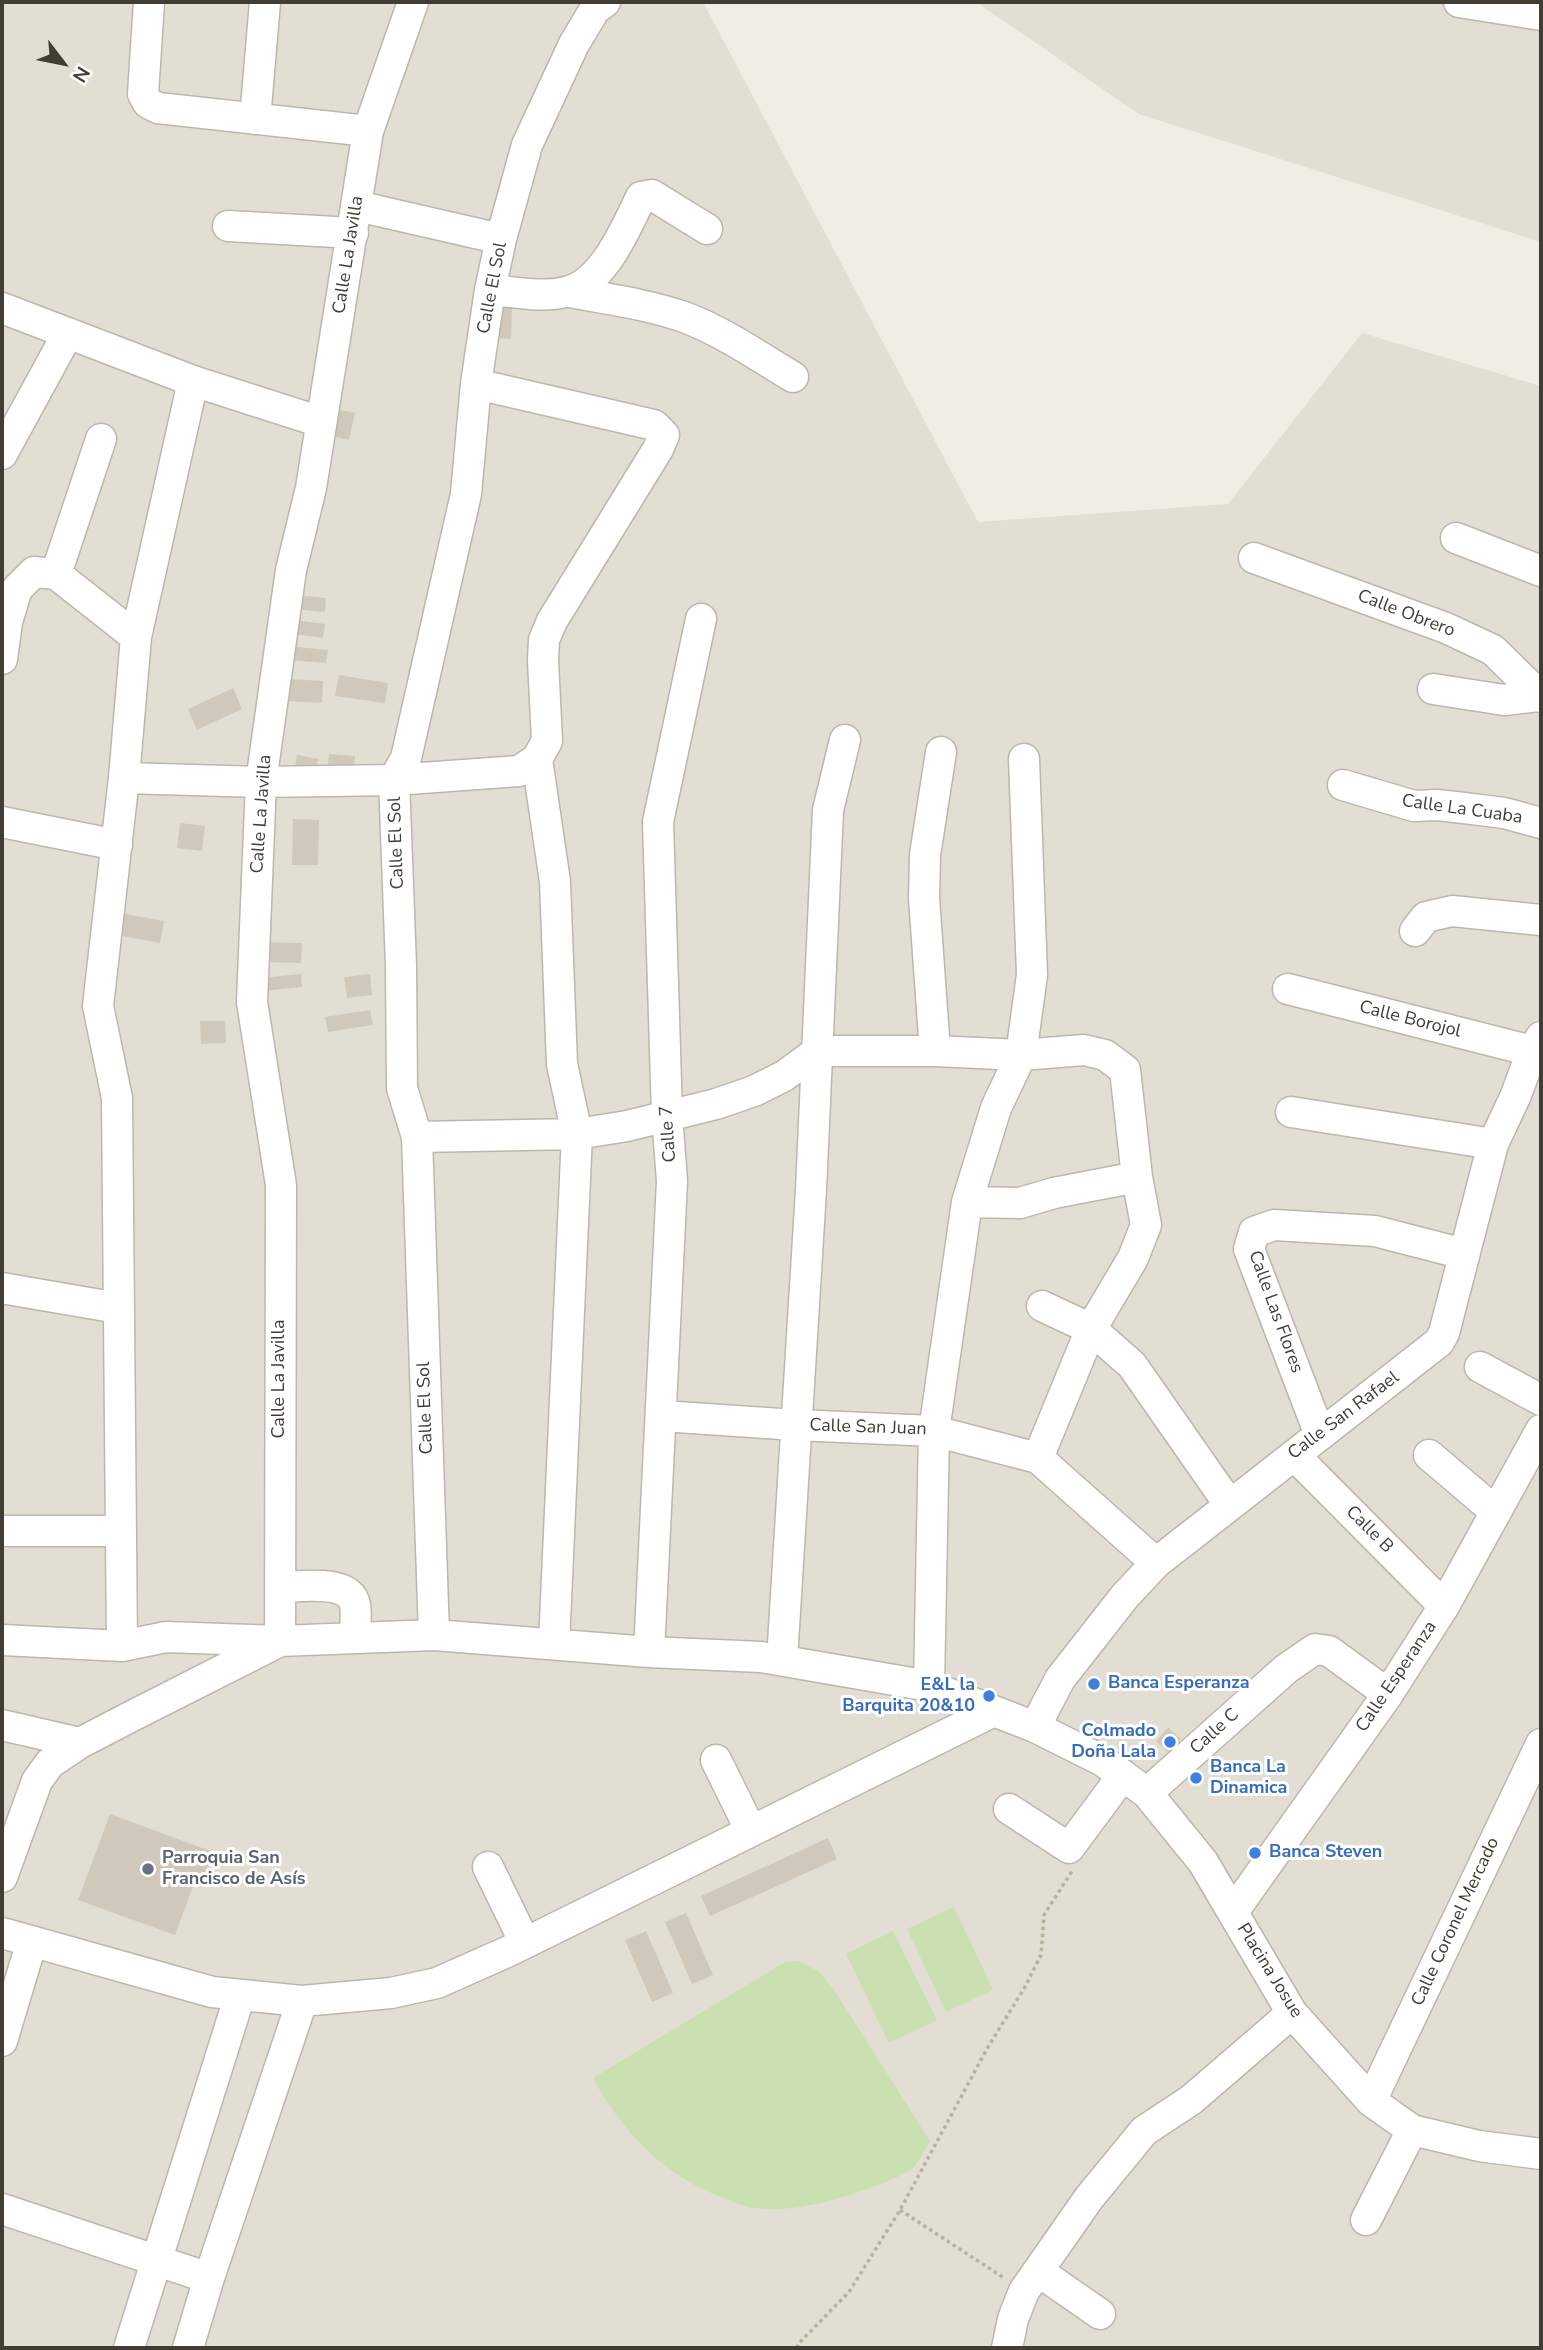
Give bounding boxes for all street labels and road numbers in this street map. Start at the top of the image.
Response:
street label: Calle La Javilla [329,195,369,315]
street label: Calle El Sol [474,240,512,336]
street label: Calle Obrero [1354,586,1458,642]
street label: Calle La Javilla [247,754,277,874]
street label: Calle La Cuaba [1400,791,1524,829]
street label: Calle El Sol [385,796,409,890]
street label: Calle Borojol [1357,997,1463,1043]
street label: Calle 7 [656,1105,682,1163]
street label: Calle Las Flores [1243,1248,1307,1376]
street label: Calle La Javilla [269,1320,291,1438]
street label: Calle El Sol [414,1361,438,1455]
street label: Calle San Rafael [1284,1367,1404,1465]
street label: Calle San Juan [809,1415,927,1441]
street label: Calle B [1341,1502,1397,1558]
street label: Calle Esperanza [1352,1617,1442,1737]
street label: Calle C [1186,1704,1244,1760]
street label: Calle Coronel Mercado [1407,1834,1505,2010]
street label: Placina Josue [1231,1920,1307,2022]

